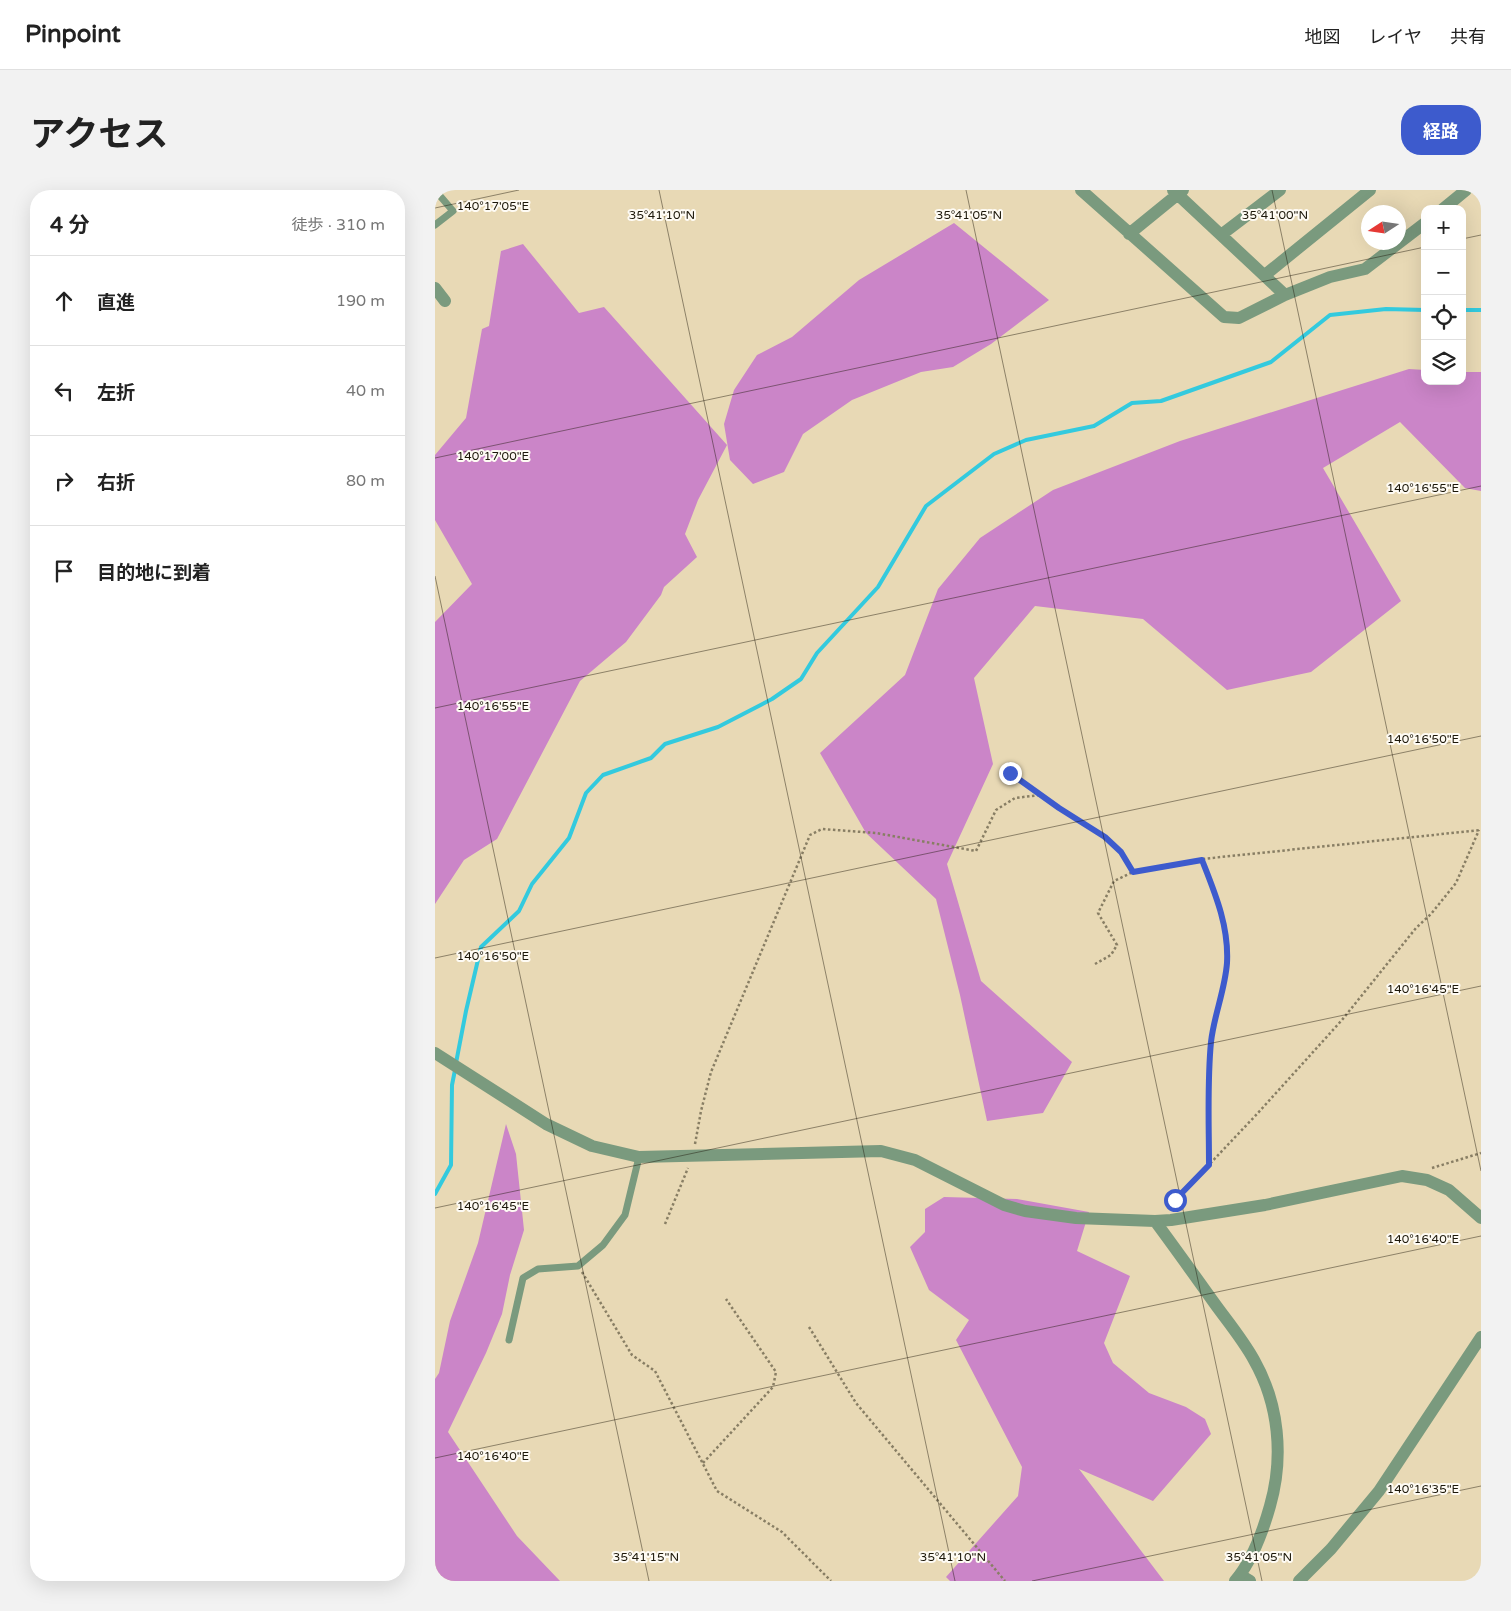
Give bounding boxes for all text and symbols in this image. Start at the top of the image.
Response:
text: Pinpoint [25,20,121,49]
text: 地図 [1305,26,1341,48]
text: レイヤ [1369,26,1422,48]
text: 共有 [1450,26,1486,48]
button: 経路 [1401,105,1481,155]
text: アクセス [30,114,168,156]
text: 140°17'05"E [457,199,530,213]
north arrow [1361,205,1406,250]
map controls [1421,205,1466,385]
button: + [1421,205,1466,250]
text: 35°41'10"N [629,208,695,222]
text: 35°41'05"N [936,208,1002,222]
text: 35°41'00"N [1242,208,1308,222]
text: 4 分 [50,213,90,238]
text: 徒歩 · 310 m [292,215,385,235]
button: − [1421,250,1466,295]
icon: ahead [50,287,78,315]
text: 190 m [336,291,385,311]
text: 直進 [97,292,135,314]
button: locate [1421,295,1466,340]
button: layers [1421,340,1466,385]
icon: left [50,377,78,405]
text: 40 m [346,381,385,401]
text: 左折 [97,382,135,404]
text: 140°17'00"E [457,449,530,463]
icon: right [50,467,78,495]
text: 80 m [346,471,385,491]
text: 右折 [97,472,135,494]
text: 140°16'55"E [1387,481,1460,495]
icon: arrive [50,557,78,585]
text: 目的地に到着 [97,562,211,584]
text: 140°16'55"E [457,699,530,713]
text: 140°16'50"E [1387,732,1460,746]
route end [999,762,1022,785]
text: 140°16'50"E [457,949,530,963]
text: 140°16'45"E [1387,982,1460,996]
route start [1164,1189,1187,1212]
text: 140°16'45"E [457,1199,530,1213]
text: 140°16'40"E [1387,1232,1460,1246]
text: 140°16'40"E [457,1449,530,1463]
text: 140°16'35"E [1387,1482,1460,1496]
text: 35°41'15"N [613,1550,679,1564]
text: 35°41'10"N [920,1550,986,1564]
text: 35°41'05"N [1226,1550,1292,1564]

